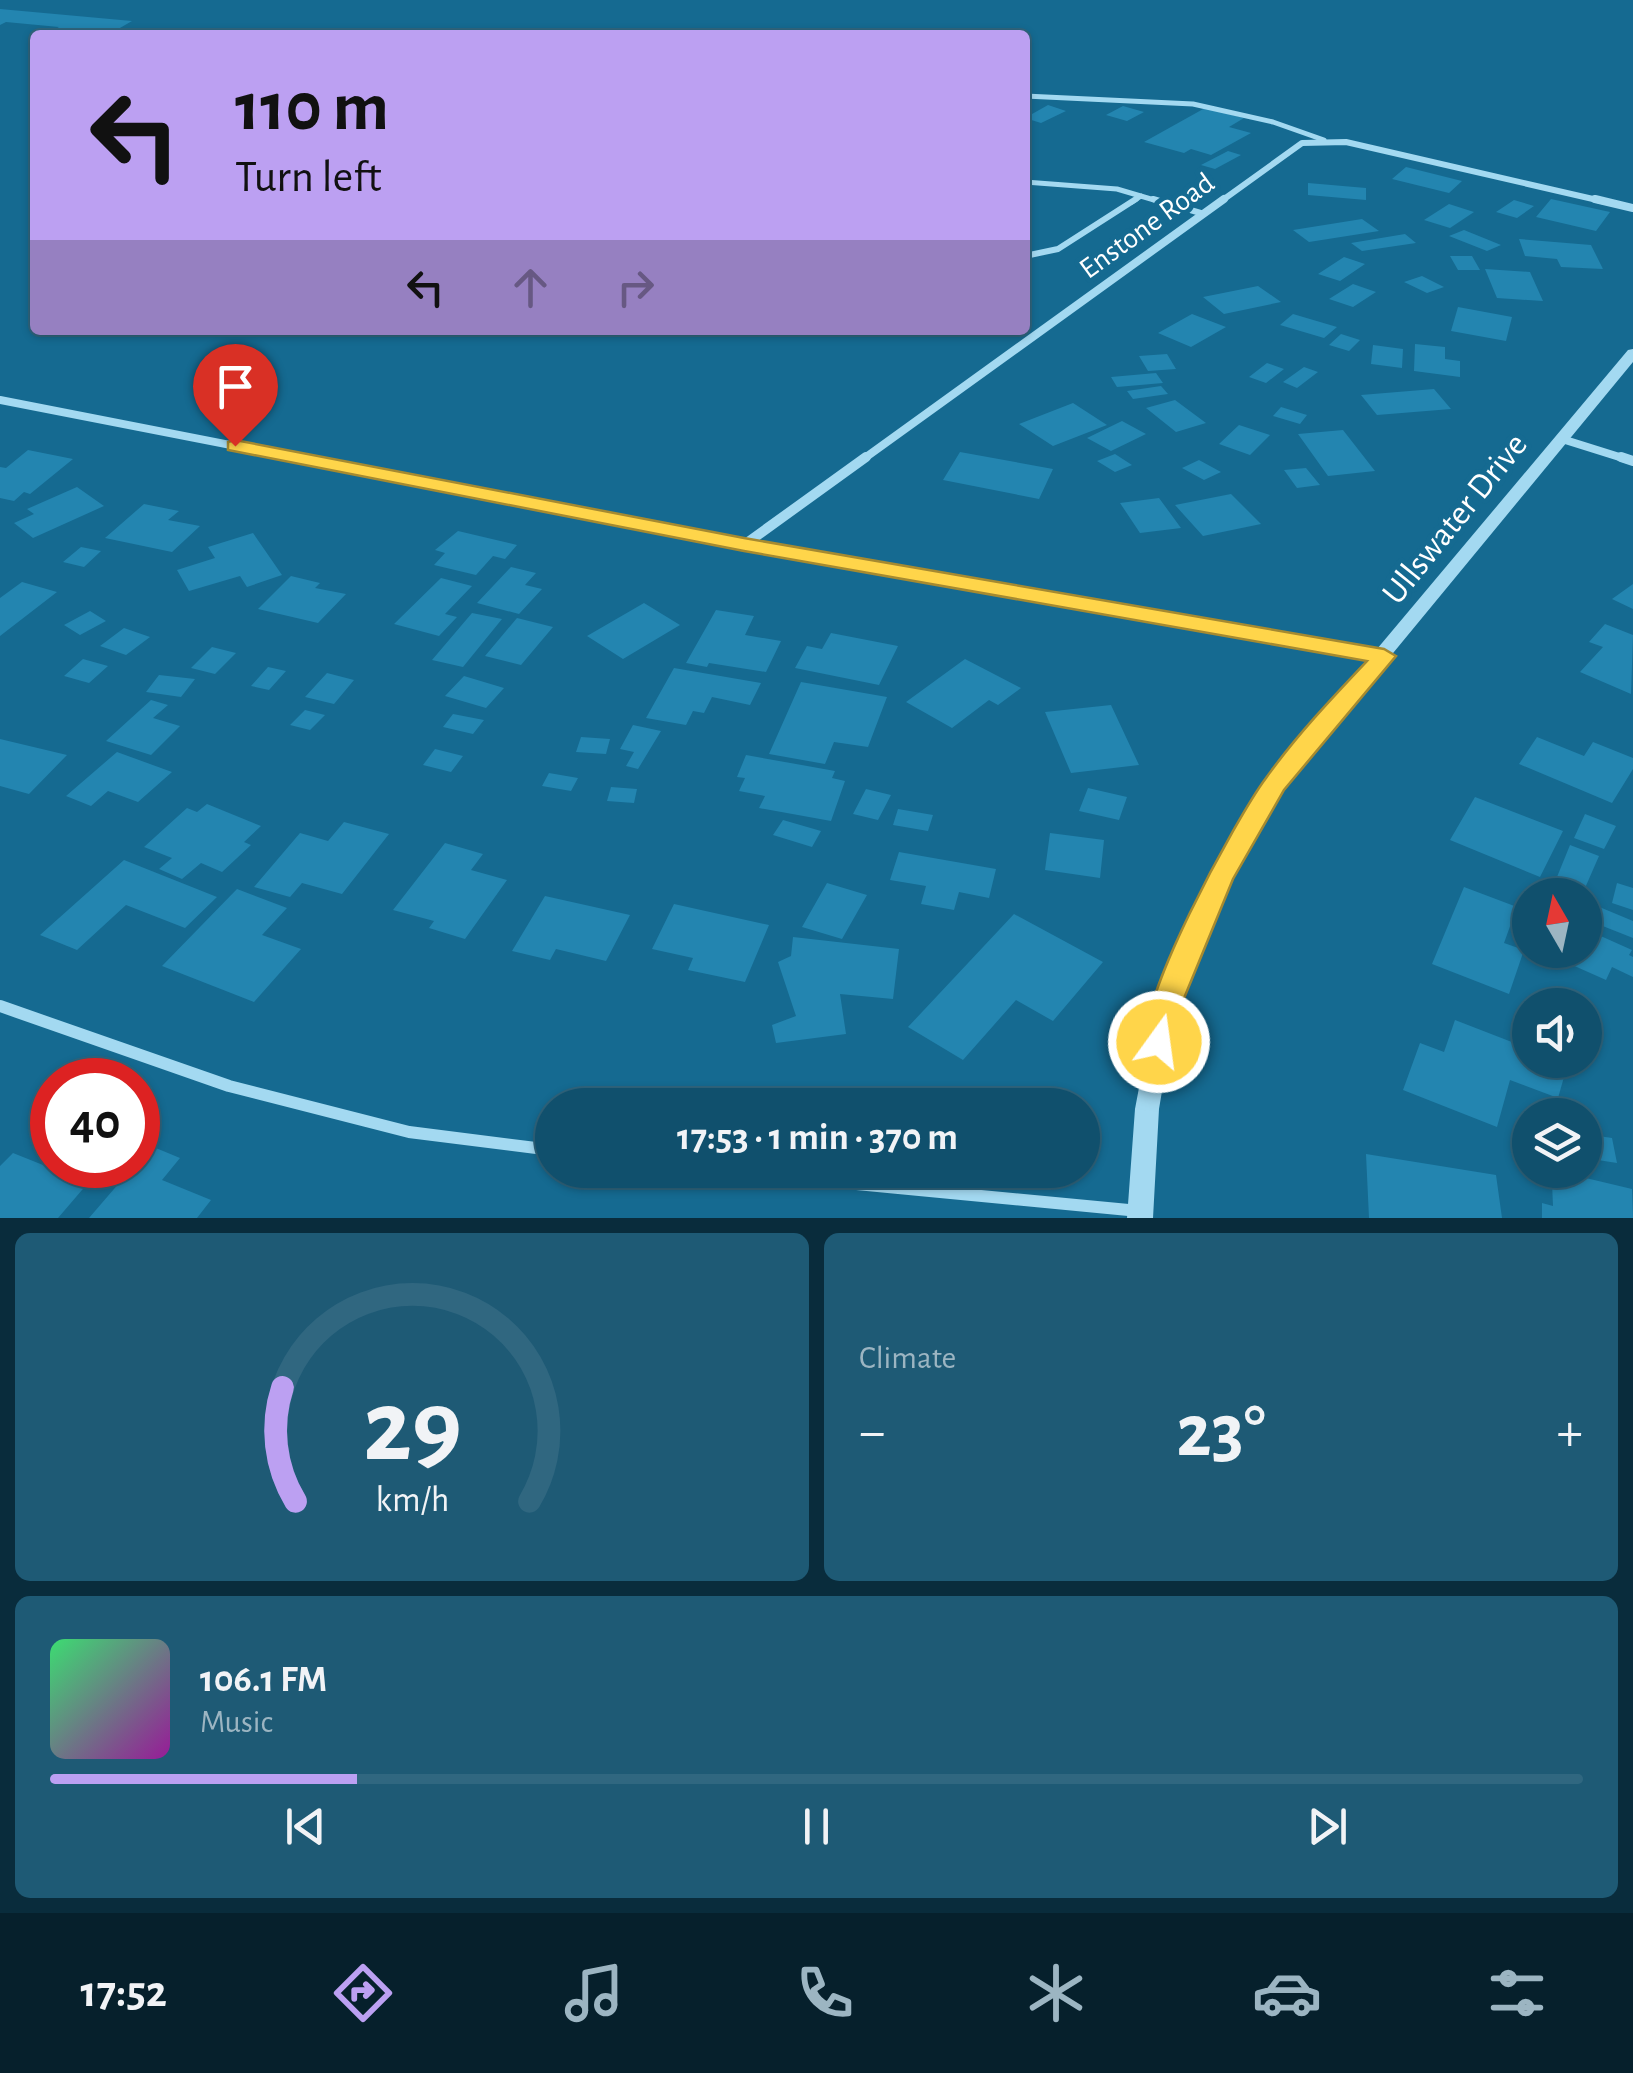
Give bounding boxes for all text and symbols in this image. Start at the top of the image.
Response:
icon: left [70,70,200,200]
text: 110 m [235,73,389,143]
text: Turn left [235,155,382,200]
street label: Enstone Road [1074,167,1220,285]
icon: left [398,260,453,315]
icon: ahead [503,260,558,315]
icon: right [608,260,663,315]
pin [193,344,278,447]
icon: arrive [208,359,263,414]
street label: Ullswater Drive [1376,427,1534,611]
north arrow [1512,878,1602,968]
map controls [1512,878,1602,1188]
button: sound [1512,988,1602,1078]
position arrow [1107,990,1211,1094]
speed limit sign: 40 [30,1058,160,1188]
button: layers [1512,1098,1602,1188]
text: 17:53 · 1 min · 370 m [677,1119,958,1157]
text: Climate [859,1342,956,1374]
text: 29 [362,1376,462,1480]
text: 23° [1176,1395,1266,1470]
text: − [859,1405,885,1460]
text: + [1557,1405,1583,1460]
text: km/h [375,1482,449,1518]
text: 106.1 FM [200,1661,327,1699]
text: Music [200,1706,273,1738]
icon: previous [278,1799,333,1854]
icon: pause [789,1799,844,1854]
icon: next [1300,1799,1355,1854]
icon: directions [328,1958,398,2028]
icon: music [559,1958,629,2028]
icon: phone [790,1958,860,2028]
icon: climate [1021,1958,1091,2028]
icon: car [1252,1958,1322,2028]
icon: filters [1482,1958,1552,2028]
text: 17:52 [80,1970,167,2015]

